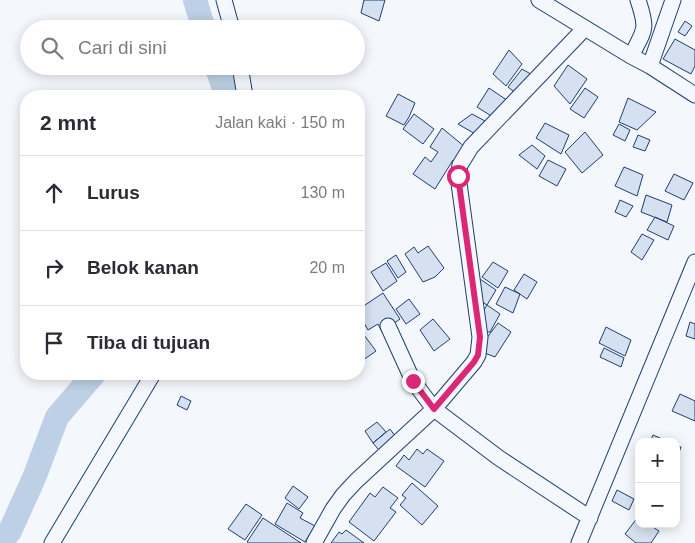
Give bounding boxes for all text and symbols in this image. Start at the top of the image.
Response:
search box [20,20,365,75]
icon: search [38,34,66,62]
text: Cari di sini [78,37,167,58]
text: 2 mnt [40,111,96,134]
text: Jalan kaki · 150 m [215,114,345,131]
route start [447,165,470,188]
icon: ahead [40,179,68,207]
text: Lurus [87,182,140,203]
text: 130 m [301,184,345,201]
icon: right [40,254,68,282]
text: Belok kanan [87,257,199,278]
text: 20 m [309,259,345,276]
icon: arrive [40,329,68,357]
text: Tiba di tujuan [87,332,210,353]
route end [402,370,425,393]
map controls [635,438,680,528]
button: + [635,438,680,483]
button: − [635,483,680,528]

